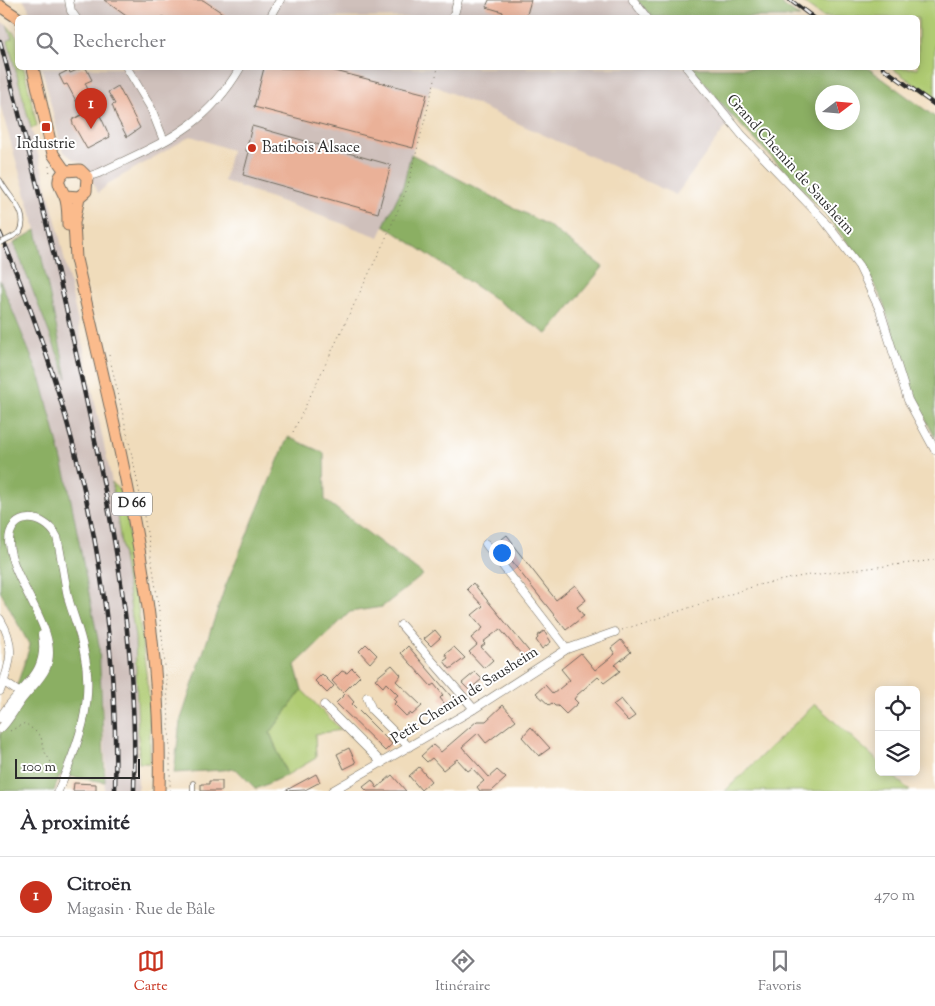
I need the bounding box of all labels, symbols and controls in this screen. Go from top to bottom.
search box [15,15,920,70]
icon: search [33,29,61,57]
text: Rechercher [73,29,166,56]
north arrow [815,85,860,130]
pin: 1 [75,88,107,129]
street label: Grand Chemin de Sausheim [721,90,859,240]
marker: Industrie [40,121,52,133]
place label: Industrie [17,134,75,155]
place label: Batibois Alsace [262,138,360,159]
marker: Batibois Alsace [246,142,258,154]
road number: D 66 [112,492,152,516]
your location [489,540,515,566]
street label: Petit Chemin de Sausheim [387,642,543,750]
map controls [875,686,920,776]
button: locate [875,686,920,731]
button: layers [875,731,920,776]
scale bar [15,756,140,779]
text: 100 m [22,758,56,778]
text: À proximité [20,809,130,839]
text: Citroën [67,872,131,899]
text: 1 [33,885,39,908]
text: 470 m [874,885,915,908]
text: Magasin · Rue de Bâle [67,899,215,922]
tab: Carte [134,947,168,997]
tab: Itinéraire [435,947,491,997]
tab: Favoris [758,947,801,997]

